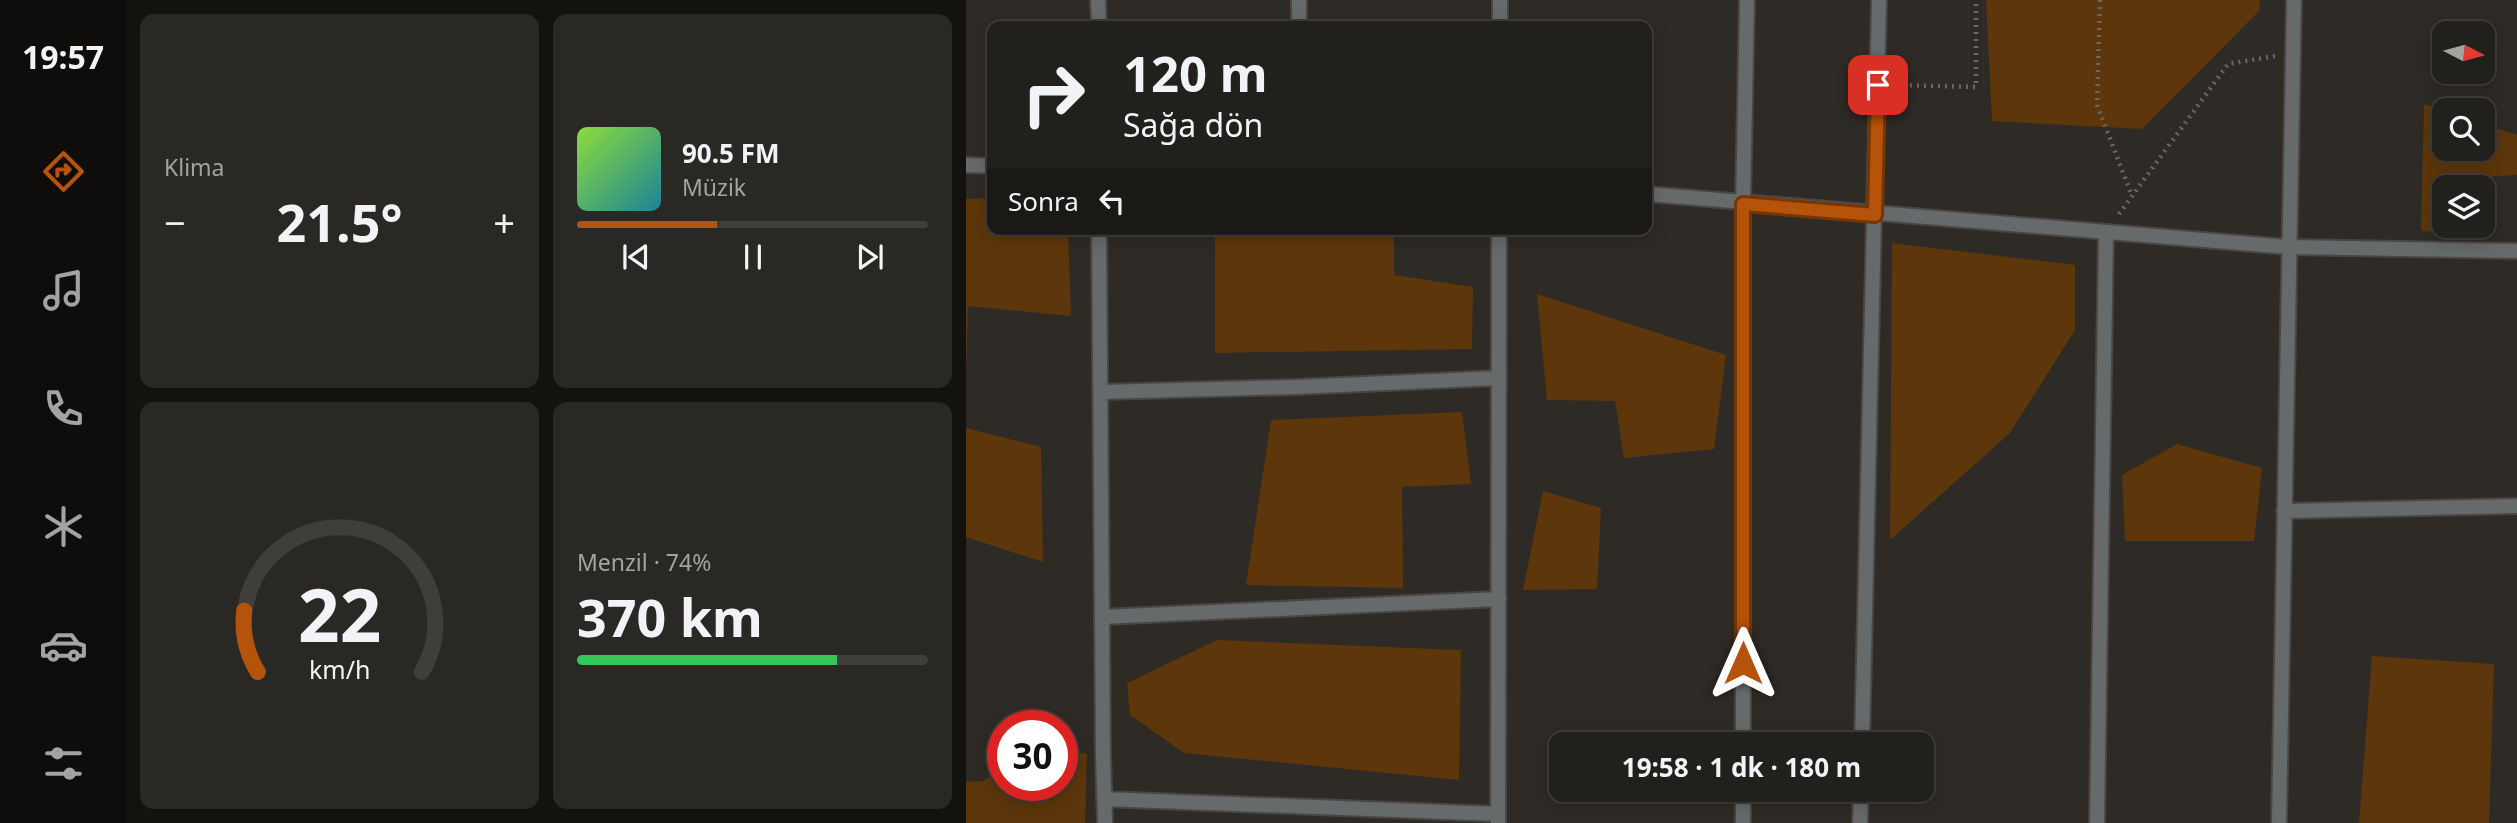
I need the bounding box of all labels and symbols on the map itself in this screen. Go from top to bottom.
north arrow [2432,21,2496,84]
pin [1848,55,1908,115]
position arrow [1706,626,1780,700]
speed limit sign: 30 [987,710,1078,801]

